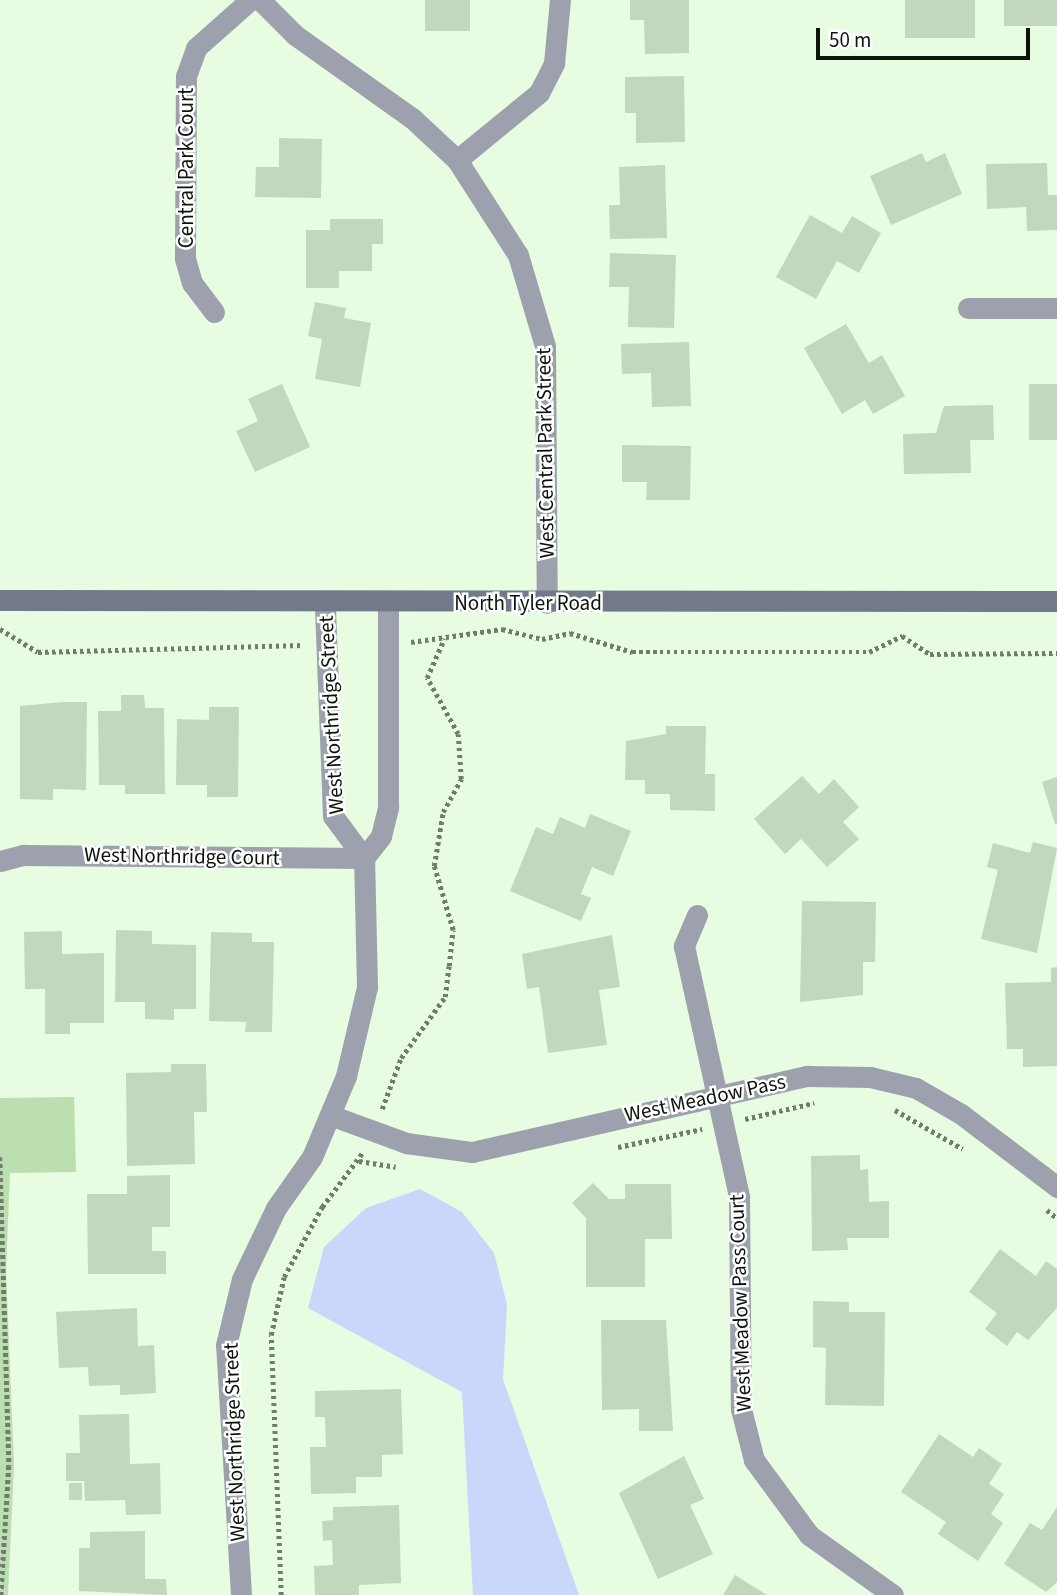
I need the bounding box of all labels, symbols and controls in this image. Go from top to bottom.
scale bar [819,14,1032,58]
text: 50 m [829,25,871,55]
street label: Central Park Court [173,88,199,248]
street label: West Central Park Street [531,348,559,558]
street label: North Tyler Road [454,590,602,616]
street label: West Northridge Street [313,615,349,815]
street label: West Northridge Court [84,842,280,870]
street label: West Meadow Pass [622,1069,788,1127]
street label: West Meadow Pass Court [724,1194,756,1412]
street label: West Northridge Street [218,1342,250,1542]

